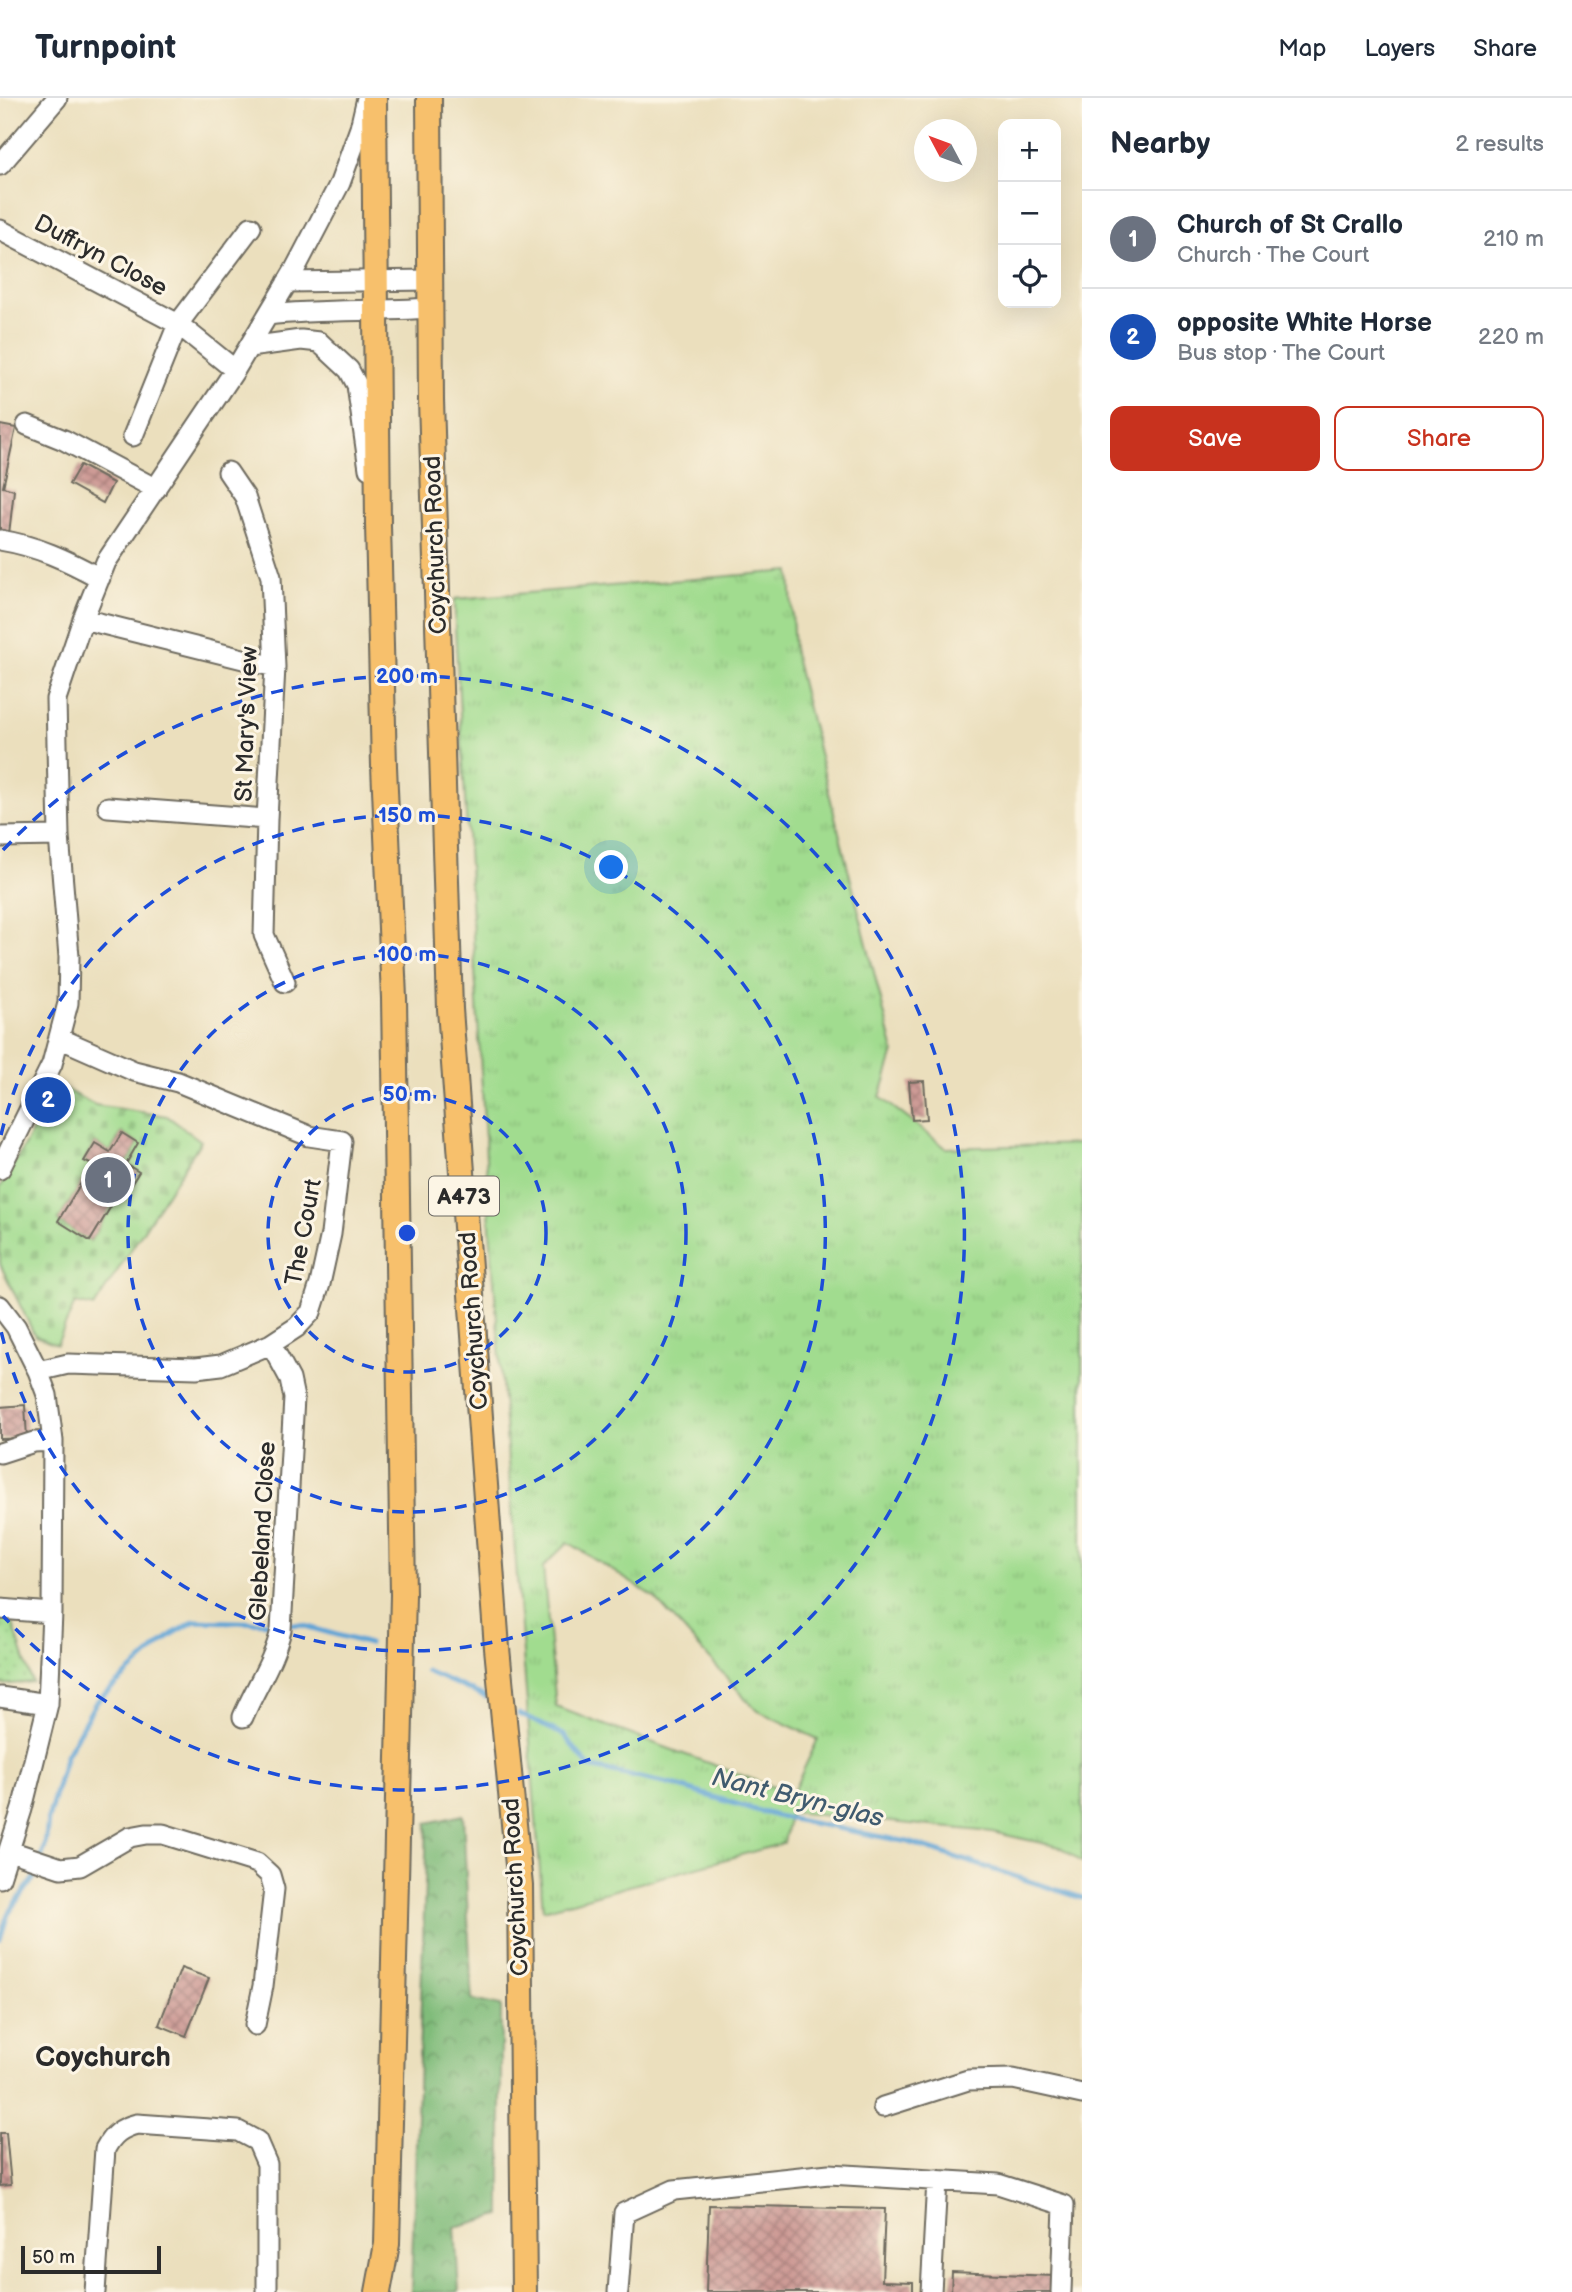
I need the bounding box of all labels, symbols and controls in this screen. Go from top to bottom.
text: Turnpoint [35,28,176,68]
text: Map [1278,34,1326,63]
text: Layers [1364,34,1435,63]
text: Share [1473,34,1537,63]
north arrow [914,119,977,182]
map controls [998,119,1061,308]
button: + [998,119,1061,182]
text: Nearby [1110,126,1210,162]
text: 2 results [1455,130,1544,158]
button: − [998,182,1061,245]
street label: Duffryn Close [29,208,172,303]
text: Church of St Crallo [1177,210,1403,241]
text: 1 [1128,225,1138,253]
text: 210 m [1483,225,1544,253]
text: Church · The Court [1177,241,1369,269]
button: locate [998,245,1061,308]
text: opposite White Horse [1177,308,1432,339]
text: 2 [1126,323,1140,351]
text: 220 m [1478,323,1544,351]
text: Bus stop · The Court [1177,339,1385,367]
button: Save [1110,406,1320,471]
button: Share [1334,406,1544,471]
street label: Coychurch Road [418,455,453,635]
street label: St Mary's View [229,646,264,802]
text: 200 m [376,664,438,689]
text: 150 m [378,803,436,828]
your location [594,850,628,884]
text: 100 m [378,942,436,967]
pin: 2 [25,1074,71,1126]
text: 50 m [383,1082,431,1107]
pin: 1 [85,1154,131,1206]
street label: The Court [279,1176,328,1288]
road number: A473 [429,1176,499,1216]
centre of rings [395,1221,419,1245]
street label: Coychurch Road [453,1231,494,1411]
street label: Glebeland Close [243,1441,282,1622]
water label: Nant Bryn-glas [709,1762,887,1835]
street label: Coychurch Road [496,1797,535,1977]
district label: Coychurch [35,2041,171,2074]
scale bar [21,2243,161,2275]
text: 50 m [32,2246,75,2269]

